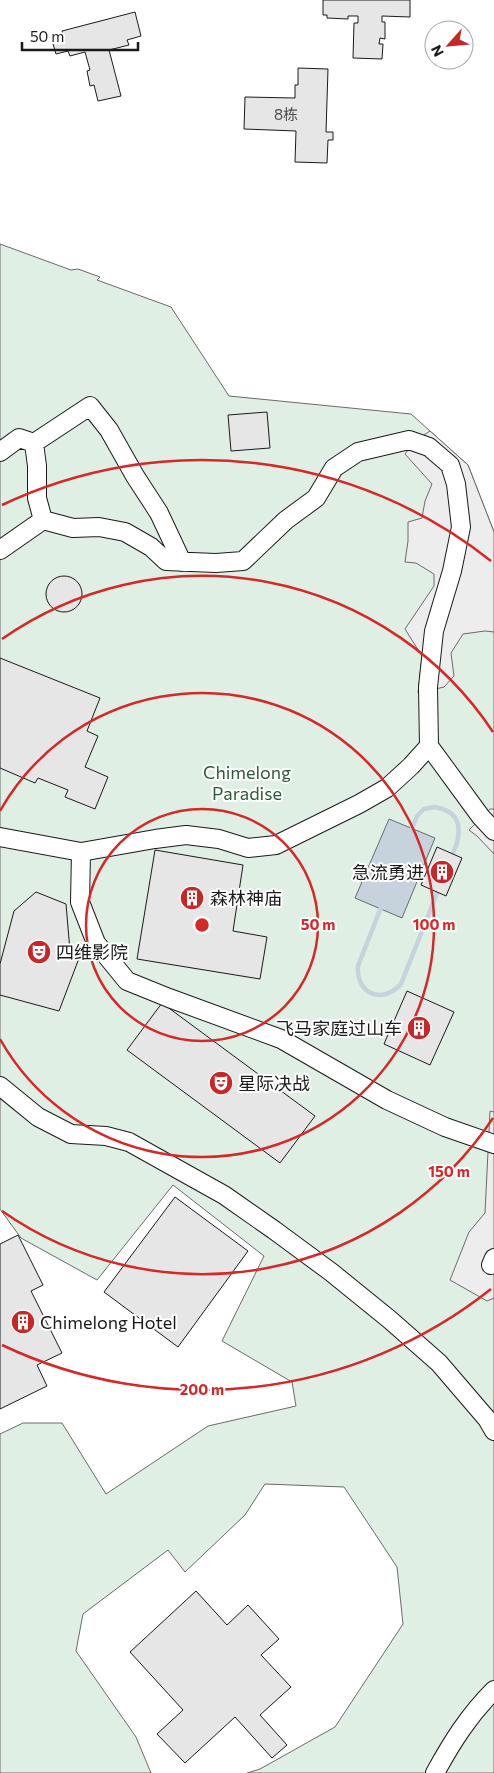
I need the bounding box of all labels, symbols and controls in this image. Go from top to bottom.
scale bar [22,20,139,52]
north arrow [424,20,474,70]
text: 50 m [30,27,64,45]
text: N [427,43,447,60]
house number: 8栋 [274,105,298,123]
park label: Chimelong Paradise [203,761,291,804]
building icon: 急流勇进 [429,859,455,885]
place label: 急流勇进 [352,861,424,883]
building icon: 森林神庙 [179,885,205,911]
place label: 森林神庙 [210,887,282,909]
text: 50 m [301,915,335,933]
text: 100 m [413,915,455,933]
centre of rings [193,916,211,934]
theatre icon: 四维影院 [26,939,52,965]
place label: 四维影院 [56,941,128,963]
building icon: 飞马家庭过山车 [406,1015,432,1041]
place label: 飞马家庭过山车 [276,1017,402,1039]
theatre icon: 星际决战 [208,1070,234,1096]
place label: 星际决战 [238,1072,310,1094]
text: 150 m [428,1162,470,1180]
building icon: Chimelong Hotel [10,1309,36,1335]
place label: Chimelong Hotel [40,1311,177,1333]
text: 200 m [180,1380,224,1398]

